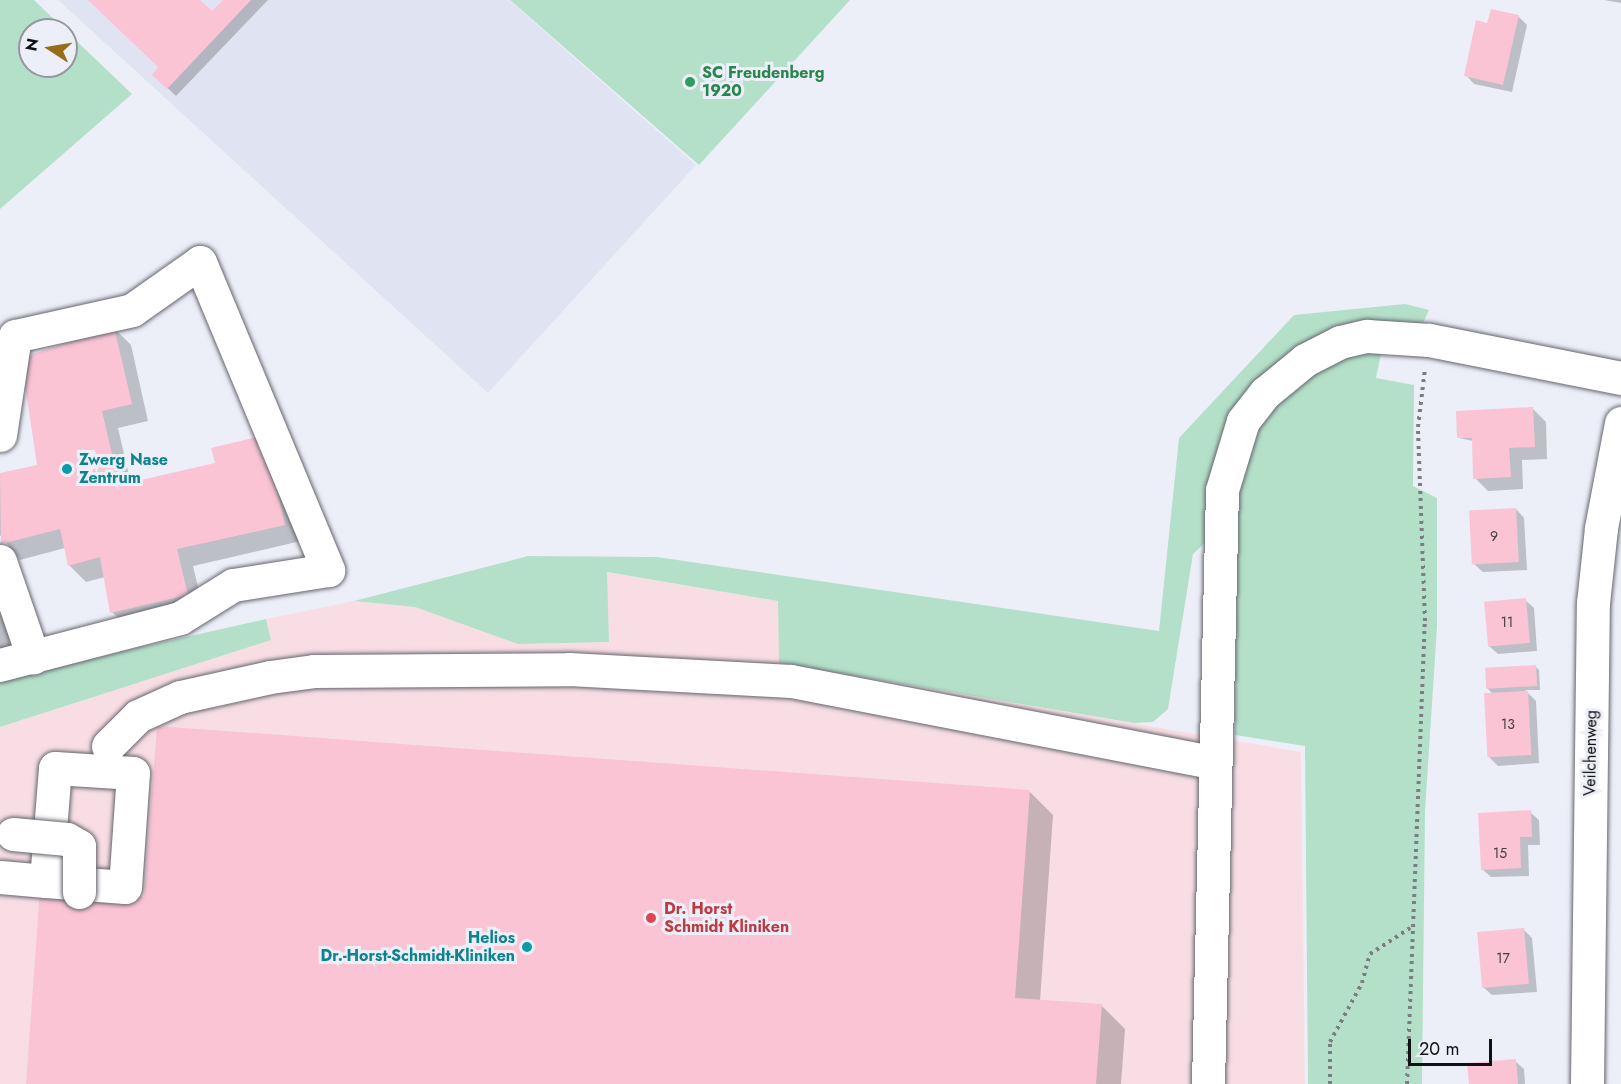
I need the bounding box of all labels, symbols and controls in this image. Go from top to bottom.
north arrow [18,18,78,78]
text: N [19,36,44,53]
place label: SC Freudenberg 1920 [702,63,825,101]
marker: SC Freudenberg 1920 [683,75,697,89]
place label: Zwerg Nase Zentrum [79,450,168,488]
marker: Zwerg Nase Zentrum [60,462,74,476]
house number: 9 [1490,528,1498,544]
house number: 11 [1501,614,1513,630]
street label: Veilchenweg [1581,710,1601,796]
house number: 13 [1501,716,1515,732]
house number: 15 [1493,845,1507,861]
place label: Dr. Horst Schmidt Kliniken [664,899,789,937]
marker: Dr. Horst Schmidt Kliniken [642,909,660,927]
place label: Helios Dr.-Horst-Schmidt-Kliniken [320,928,515,966]
marker: Helios Dr.-Horst-Schmidt-Kliniken [520,940,534,954]
house number: 17 [1496,950,1510,966]
scale bar [1411,1027,1495,1065]
text: 20 m [1419,1036,1459,1062]

